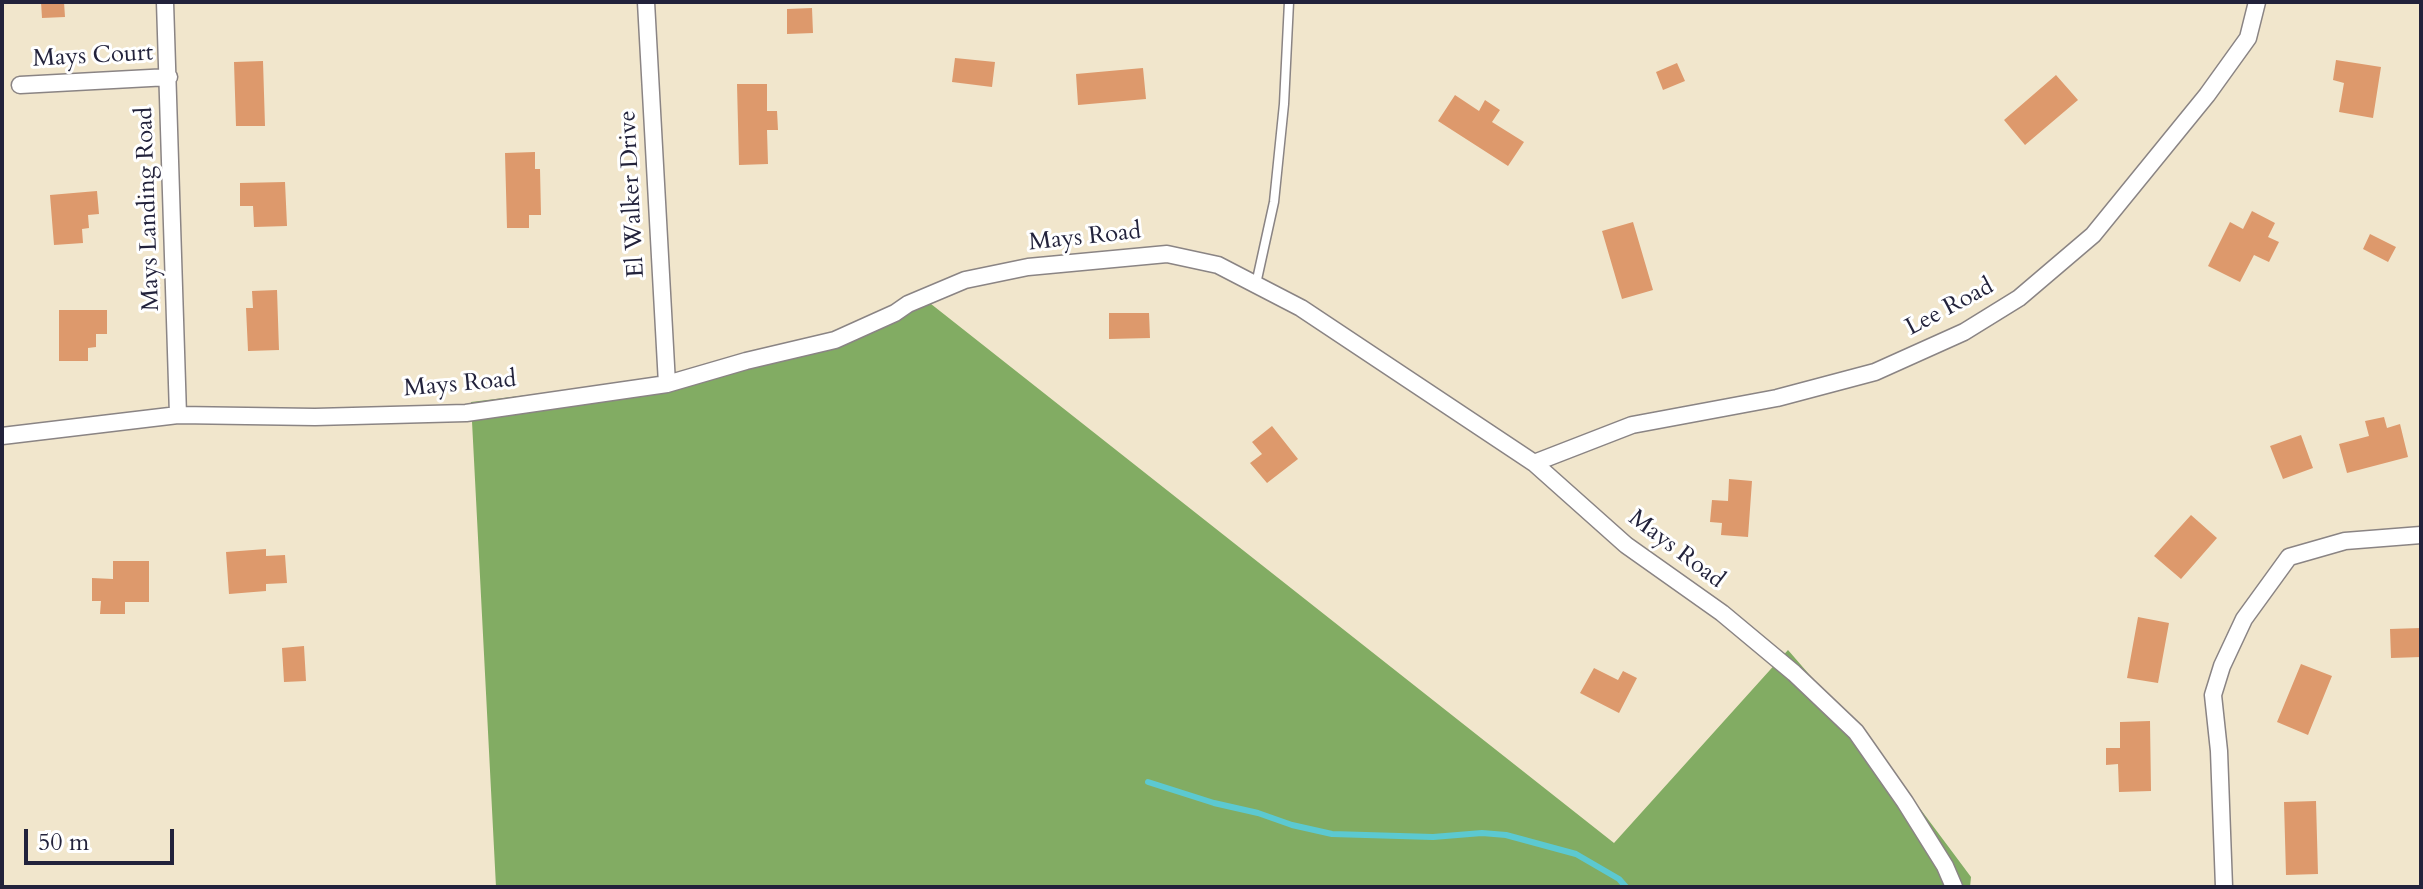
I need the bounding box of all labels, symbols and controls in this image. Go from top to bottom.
street label: Mays Court [32,39,154,75]
street label: Mays Landing Road [131,106,167,312]
street label: El Walker Drive [614,110,652,278]
street label: Mays Road [1027,218,1143,258]
street label: Lee Road [1901,273,1999,343]
street label: Mays Road [403,366,517,404]
street label: Mays Road [1622,505,1730,595]
scale bar [28,813,178,863]
text: 50 m [38,826,89,859]

